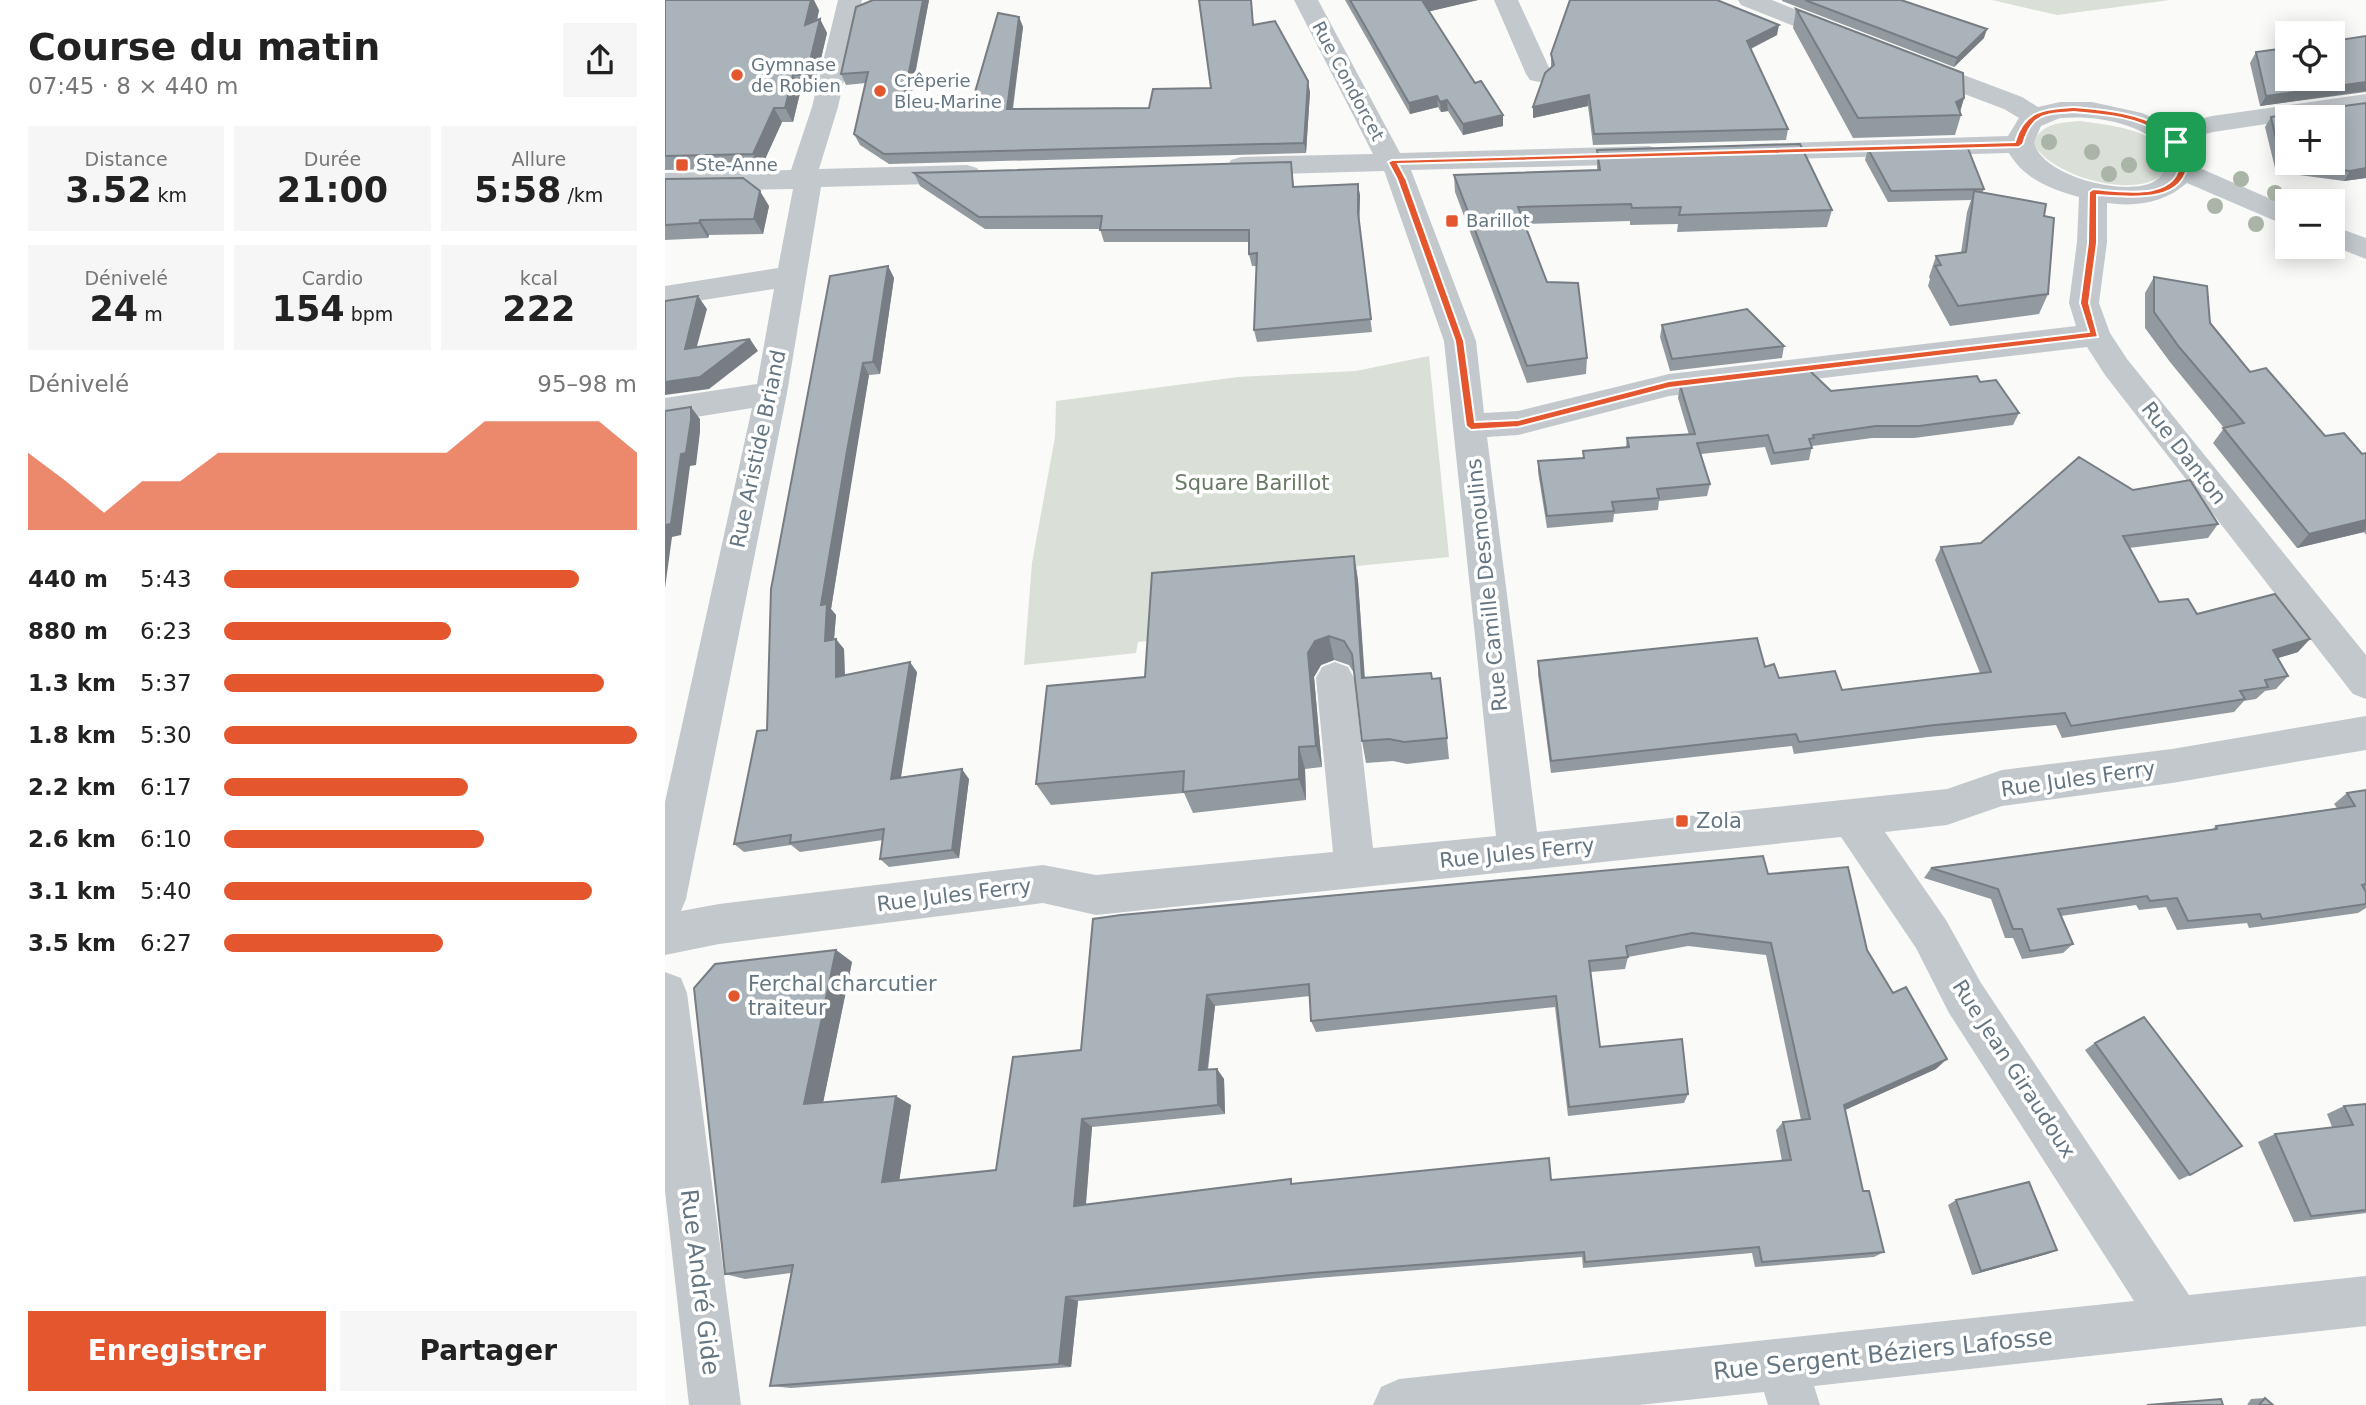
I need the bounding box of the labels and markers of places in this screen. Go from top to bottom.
place label: Gymnase de Robien [751,54,841,96]
marker: Gymnase de Robien [729,67,745,83]
place label: Crêperie Bleu-Marine [894,70,1002,112]
marker: Crêperie Bleu-Marine [872,83,888,99]
pin [2146,112,2206,172]
place label: Ste-Anne [696,154,778,175]
marker: Ste-Anne [674,157,690,173]
place label: Barillot [1466,210,1530,231]
marker: Barillot [1444,213,1460,229]
place label: Zola [1696,809,1742,833]
marker: Zola [1674,813,1690,829]
place label: Ferchal charcutier traiteur [748,972,937,1020]
marker: Ferchal charcutier traiteur [726,988,742,1004]

